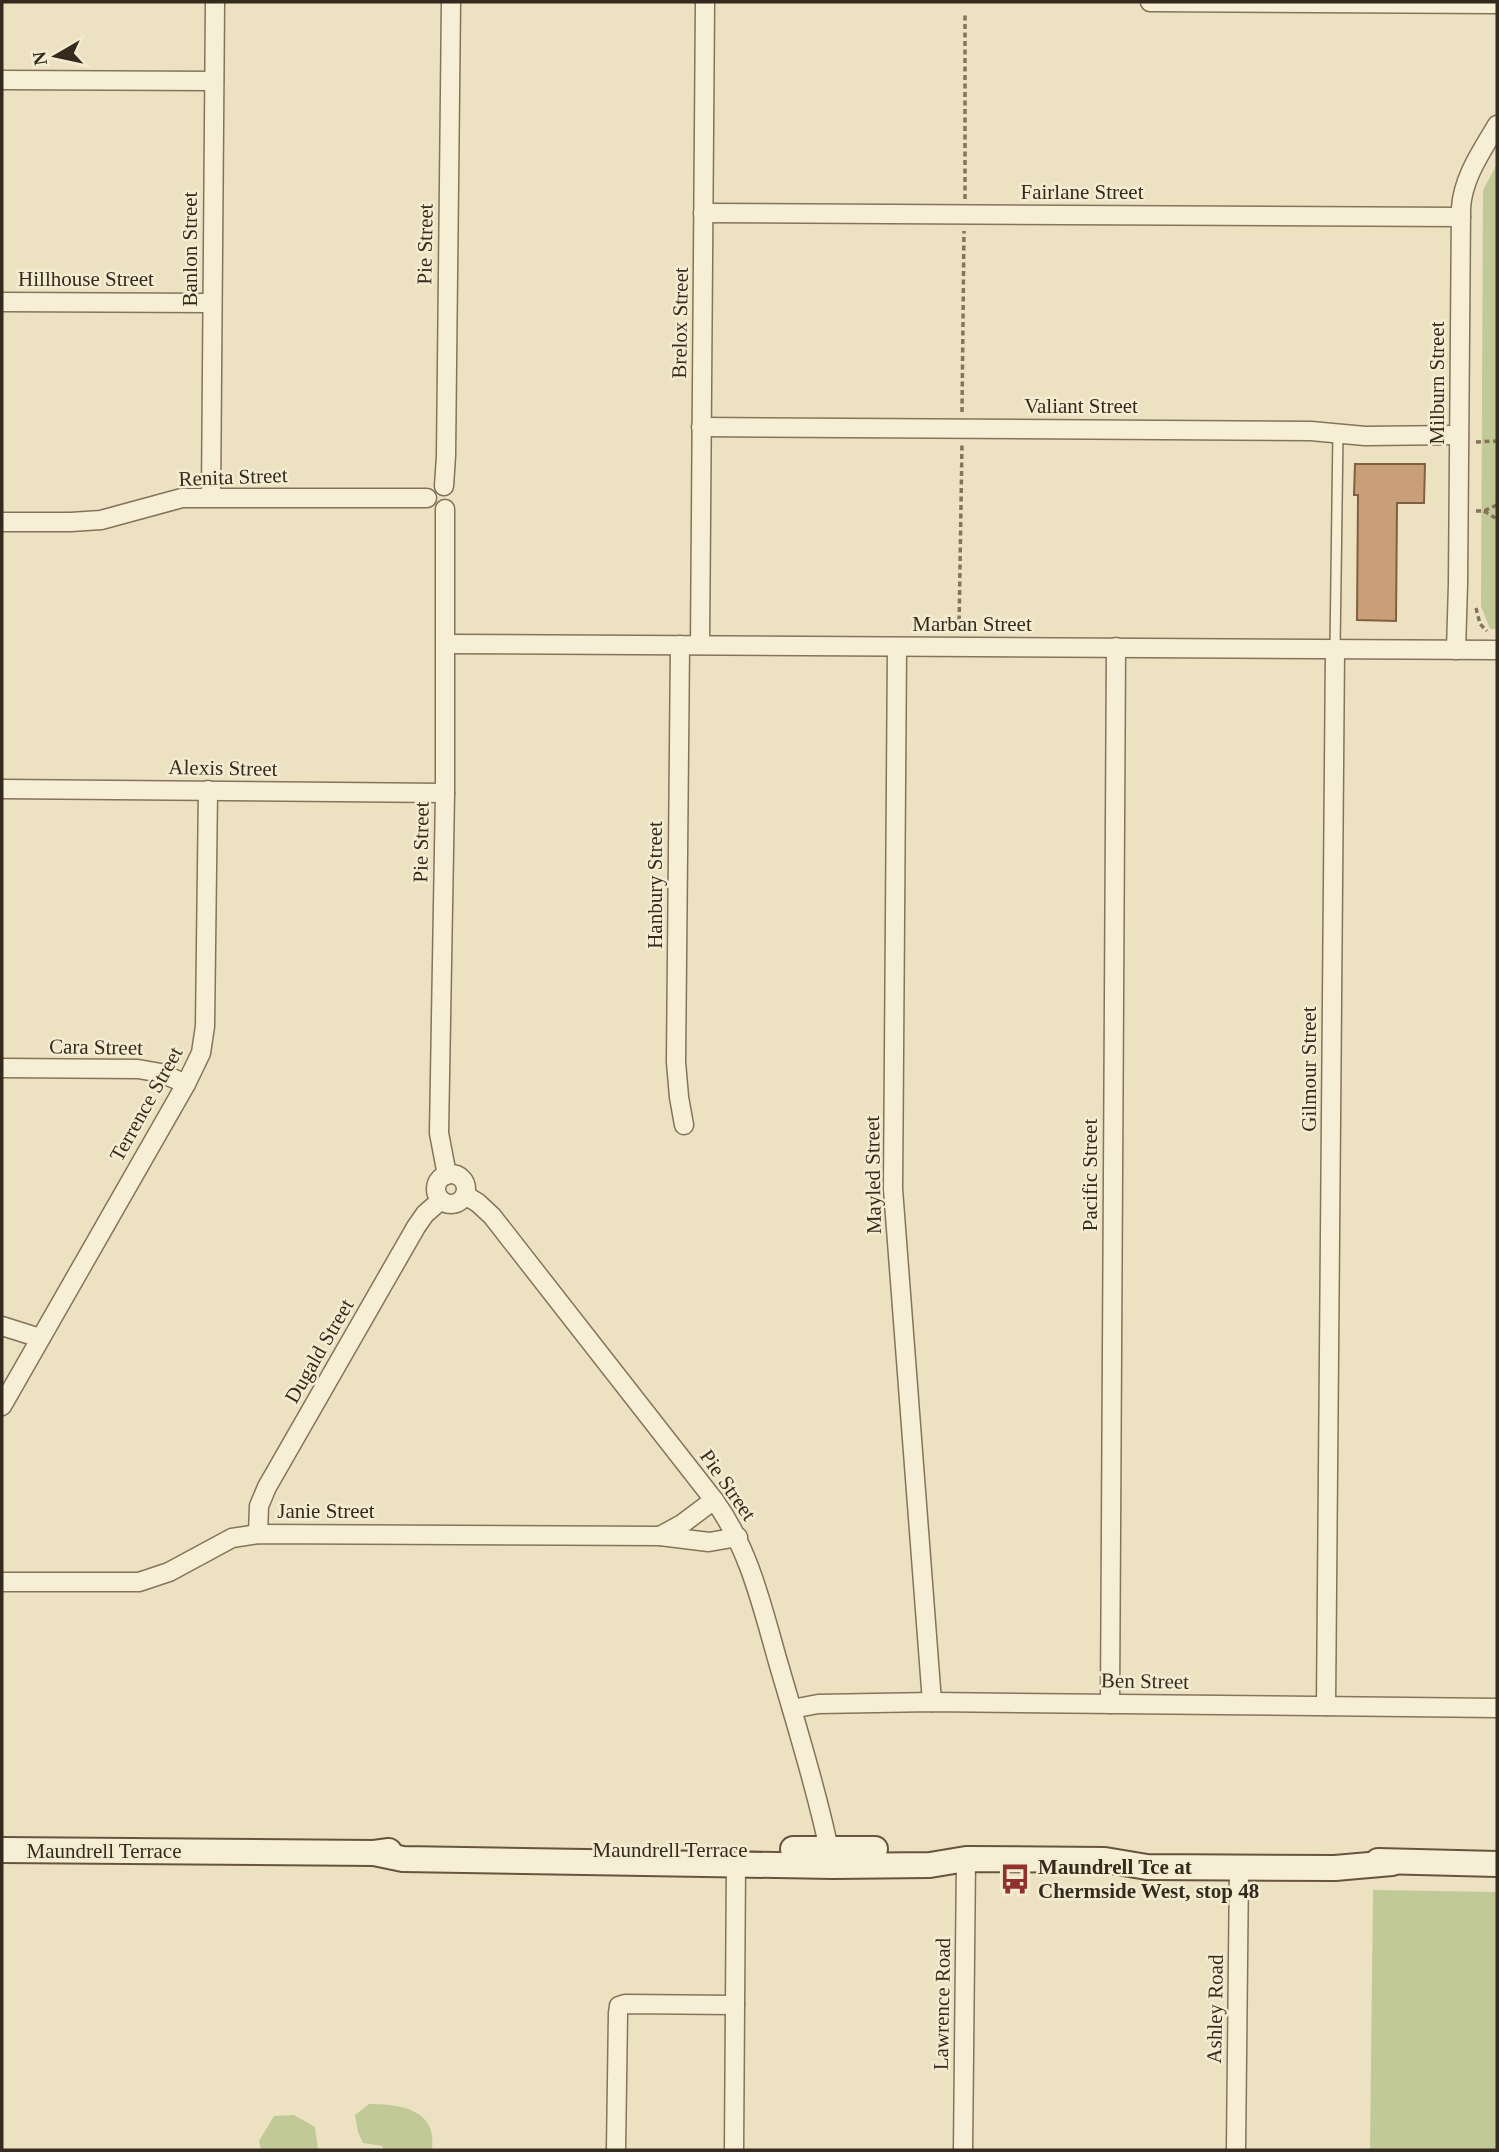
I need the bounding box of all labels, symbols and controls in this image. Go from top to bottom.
north arrow [21,21,91,91]
text: N [28,50,51,67]
street label: Fairlane Street [1020,180,1144,204]
street label: Banlon Street [178,191,202,306]
street label: Pie Street [412,203,438,285]
street label: Hillhouse Street [18,267,154,291]
street label: Brelox Street [667,267,693,379]
street label: Milburn Street [1425,321,1449,445]
street label: Valiant Street [1024,394,1138,418]
street label: Renita Street [178,463,288,491]
street label: Marban Street [912,612,1032,636]
street label: Alexis Street [168,755,278,781]
street label: Pie Street [408,801,434,883]
street label: Hanbury Street [643,821,667,949]
street label: Gilmour Street [1297,1006,1321,1132]
street label: Cara Street [49,1034,143,1060]
street label: Terrence Street [105,1042,187,1166]
street label: Mayled Street [860,1115,886,1234]
street label: Pacific Street [1078,1119,1102,1231]
street label: Dugald Street [280,1295,358,1407]
street label: Pie Street [695,1445,761,1525]
street label: Janie Street [277,1499,375,1523]
street label: Ben Street [1101,1668,1189,1694]
street label: Maundrell Terrace [593,1838,747,1862]
street label: Maundrell Terrace [27,1839,181,1863]
place label: Maundrell Tce at Chermside West, stop 48 [1038,1855,1259,1903]
bus stop icon: Maundrell Tce at Chermside West, stop 48 [998,1862,1032,1896]
street label: Lawrence Road [929,1937,955,2070]
street label: Ashley Road [1202,1954,1228,2064]

